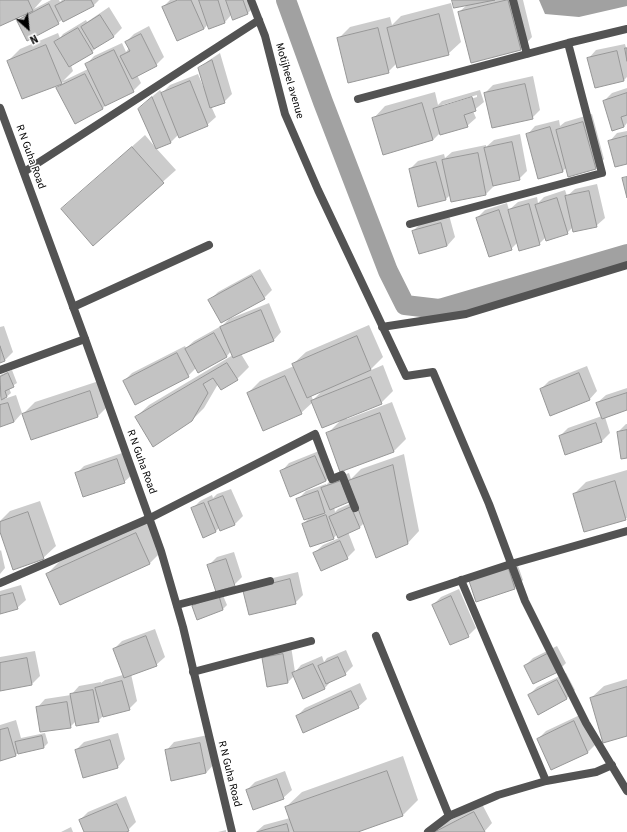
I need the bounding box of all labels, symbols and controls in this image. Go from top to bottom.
north arrow [8,8,48,48]
text: N [27,31,40,47]
street label: Motijheel avenue [272,42,306,120]
street label: R N Guha Road [12,123,48,191]
street label: R N Guha Road [123,428,159,496]
street label: R N Guha Road [214,739,244,809]

